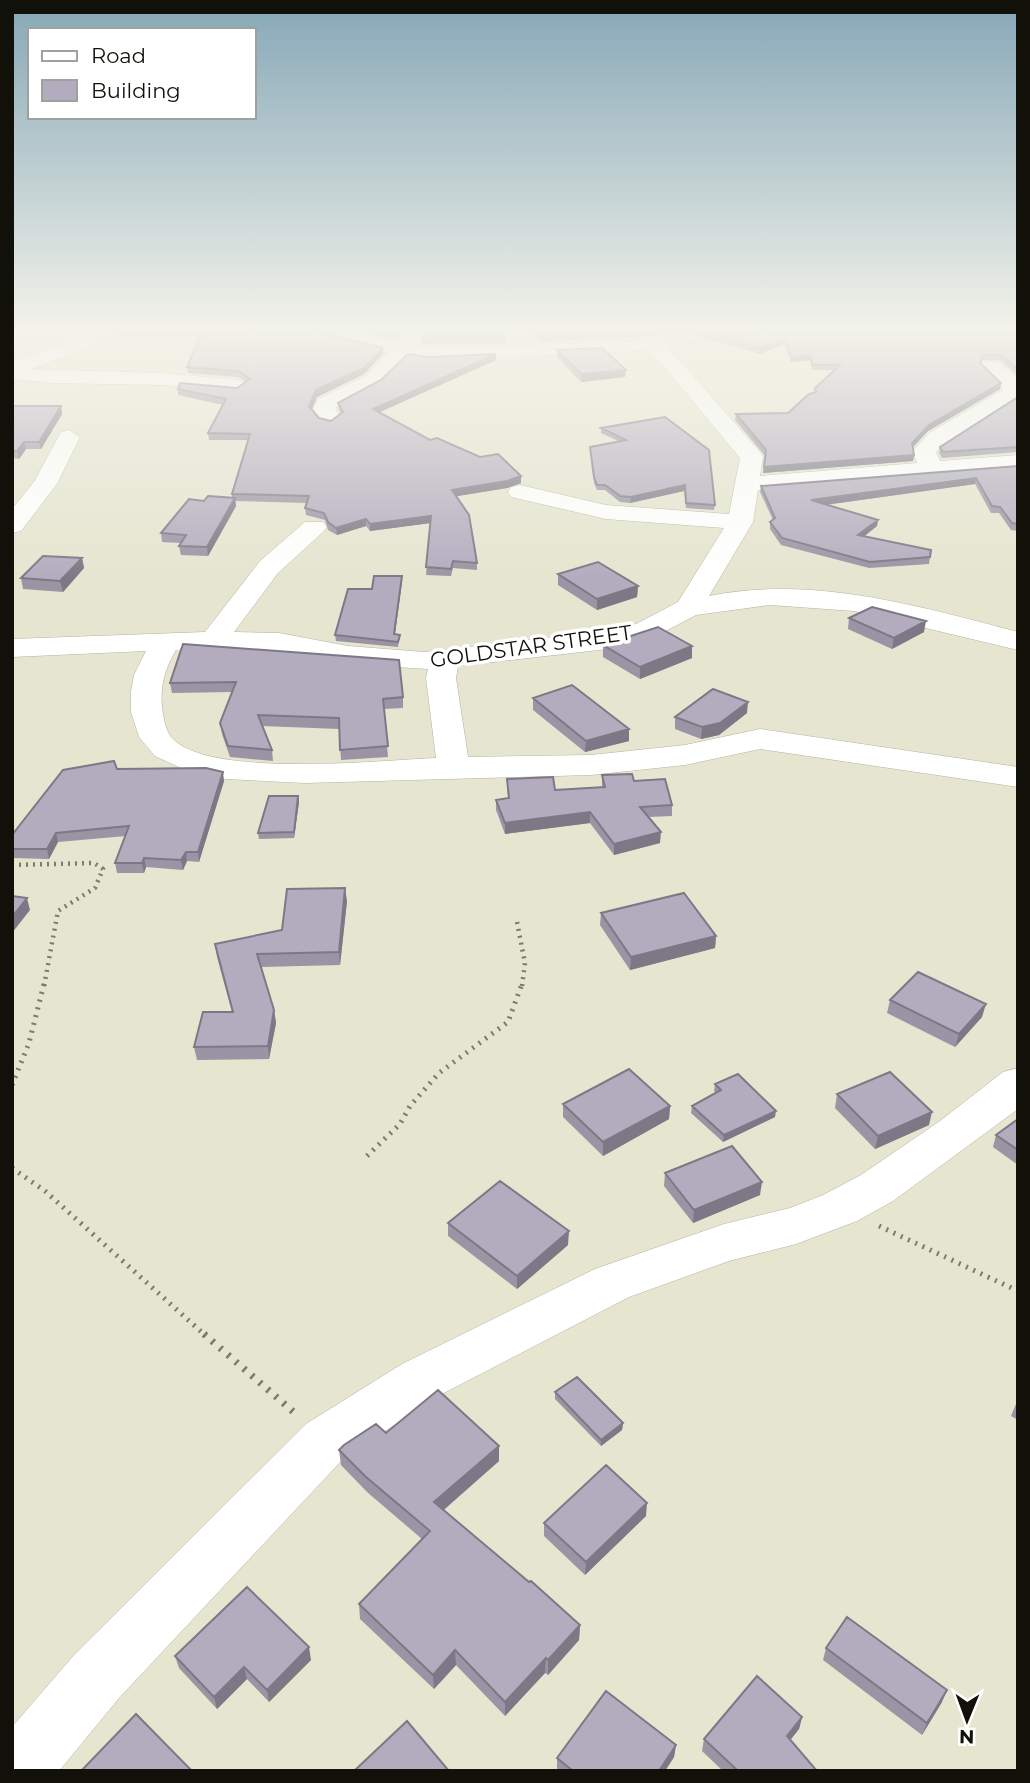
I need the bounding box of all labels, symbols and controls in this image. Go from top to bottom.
legend [28,28,256,119]
text: Road [91,43,146,68]
text: Building [91,78,181,103]
street label: GOLDSTAR STREET [429,619,633,673]
north arrow [932,1685,1002,1755]
text: N [959,1725,975,1748]

